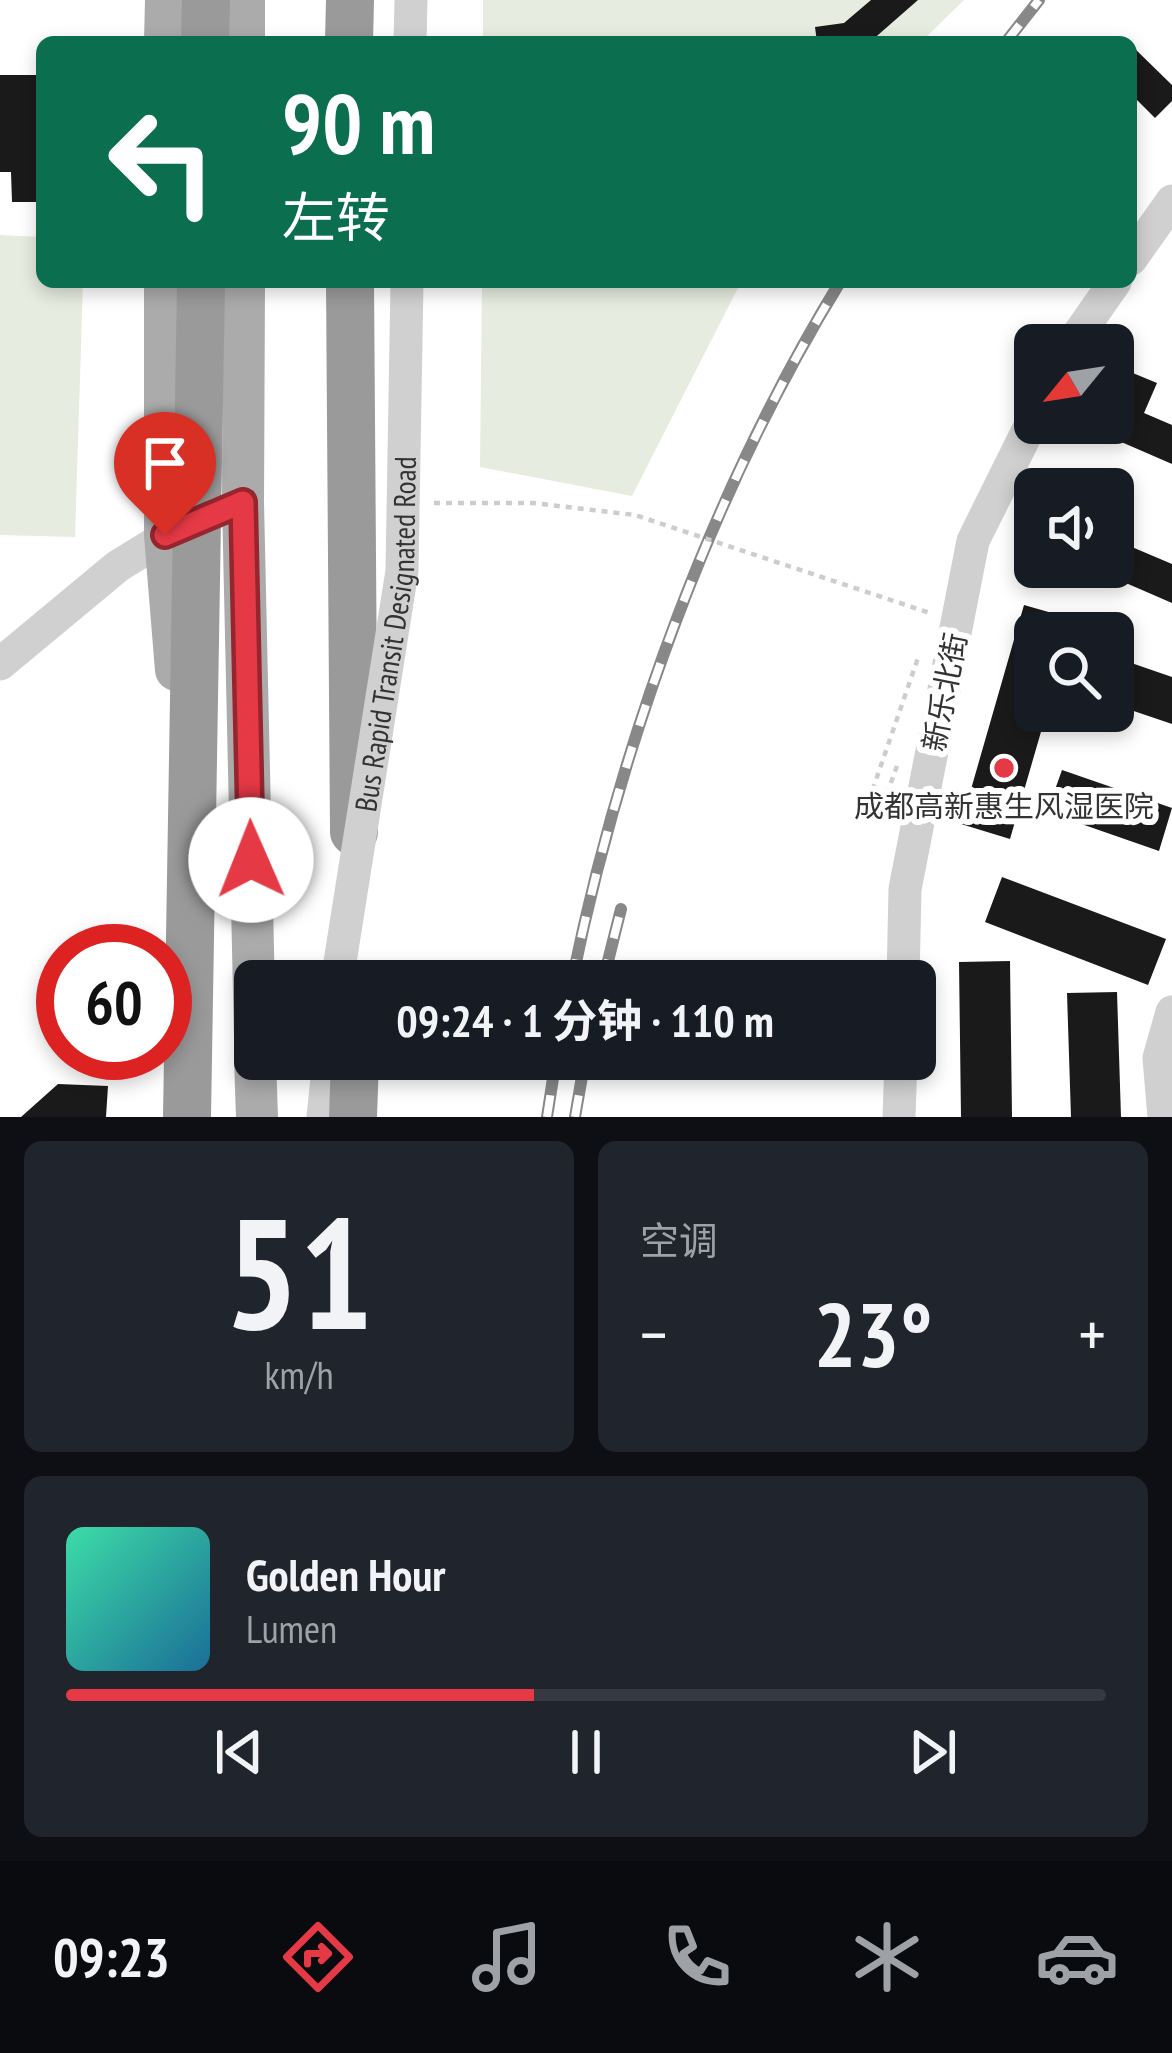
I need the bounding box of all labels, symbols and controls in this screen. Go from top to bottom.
text: 90 m [282,68,435,177]
icon: left [84,84,240,240]
text: 左转 [282,182,390,252]
north arrow [1014,324,1134,444]
map controls [1014,324,1134,732]
pin [114,412,216,535]
icon: arrive [132,430,198,496]
street label: Bus Rapid Transit Designated Road [345,456,423,814]
button: sound [1014,468,1134,588]
button: search [1014,612,1134,732]
street label: 新乐北街 [913,629,975,755]
marker: 成都高新惠生风湿医院 [991,755,1017,781]
place label: 成都高新惠生风湿医院 [854,786,1154,825]
position arrow [188,797,314,923]
speed limit sign: 60 [36,924,192,1080]
text: 09:24 · 1 分钟 · 110 m [396,991,774,1049]
text: 51 [224,1170,374,1372]
text: 空调 [640,1215,718,1266]
text: 23° [814,1275,932,1392]
text: − [640,1291,667,1376]
text: + [1079,1291,1106,1376]
text: km/h [264,1349,334,1400]
text: Golden Hour [246,1545,446,1603]
text: Lumen [246,1603,337,1654]
icon: previous [206,1719,272,1785]
icon: pause [553,1719,619,1785]
icon: next [900,1719,966,1785]
icon: directions [276,1915,360,1999]
icon: music [465,1915,549,1999]
icon: phone [655,1915,739,1999]
icon: climate [845,1915,929,1999]
icon: car [1035,1915,1119,1999]
text: 09:23 [53,1922,170,1992]

